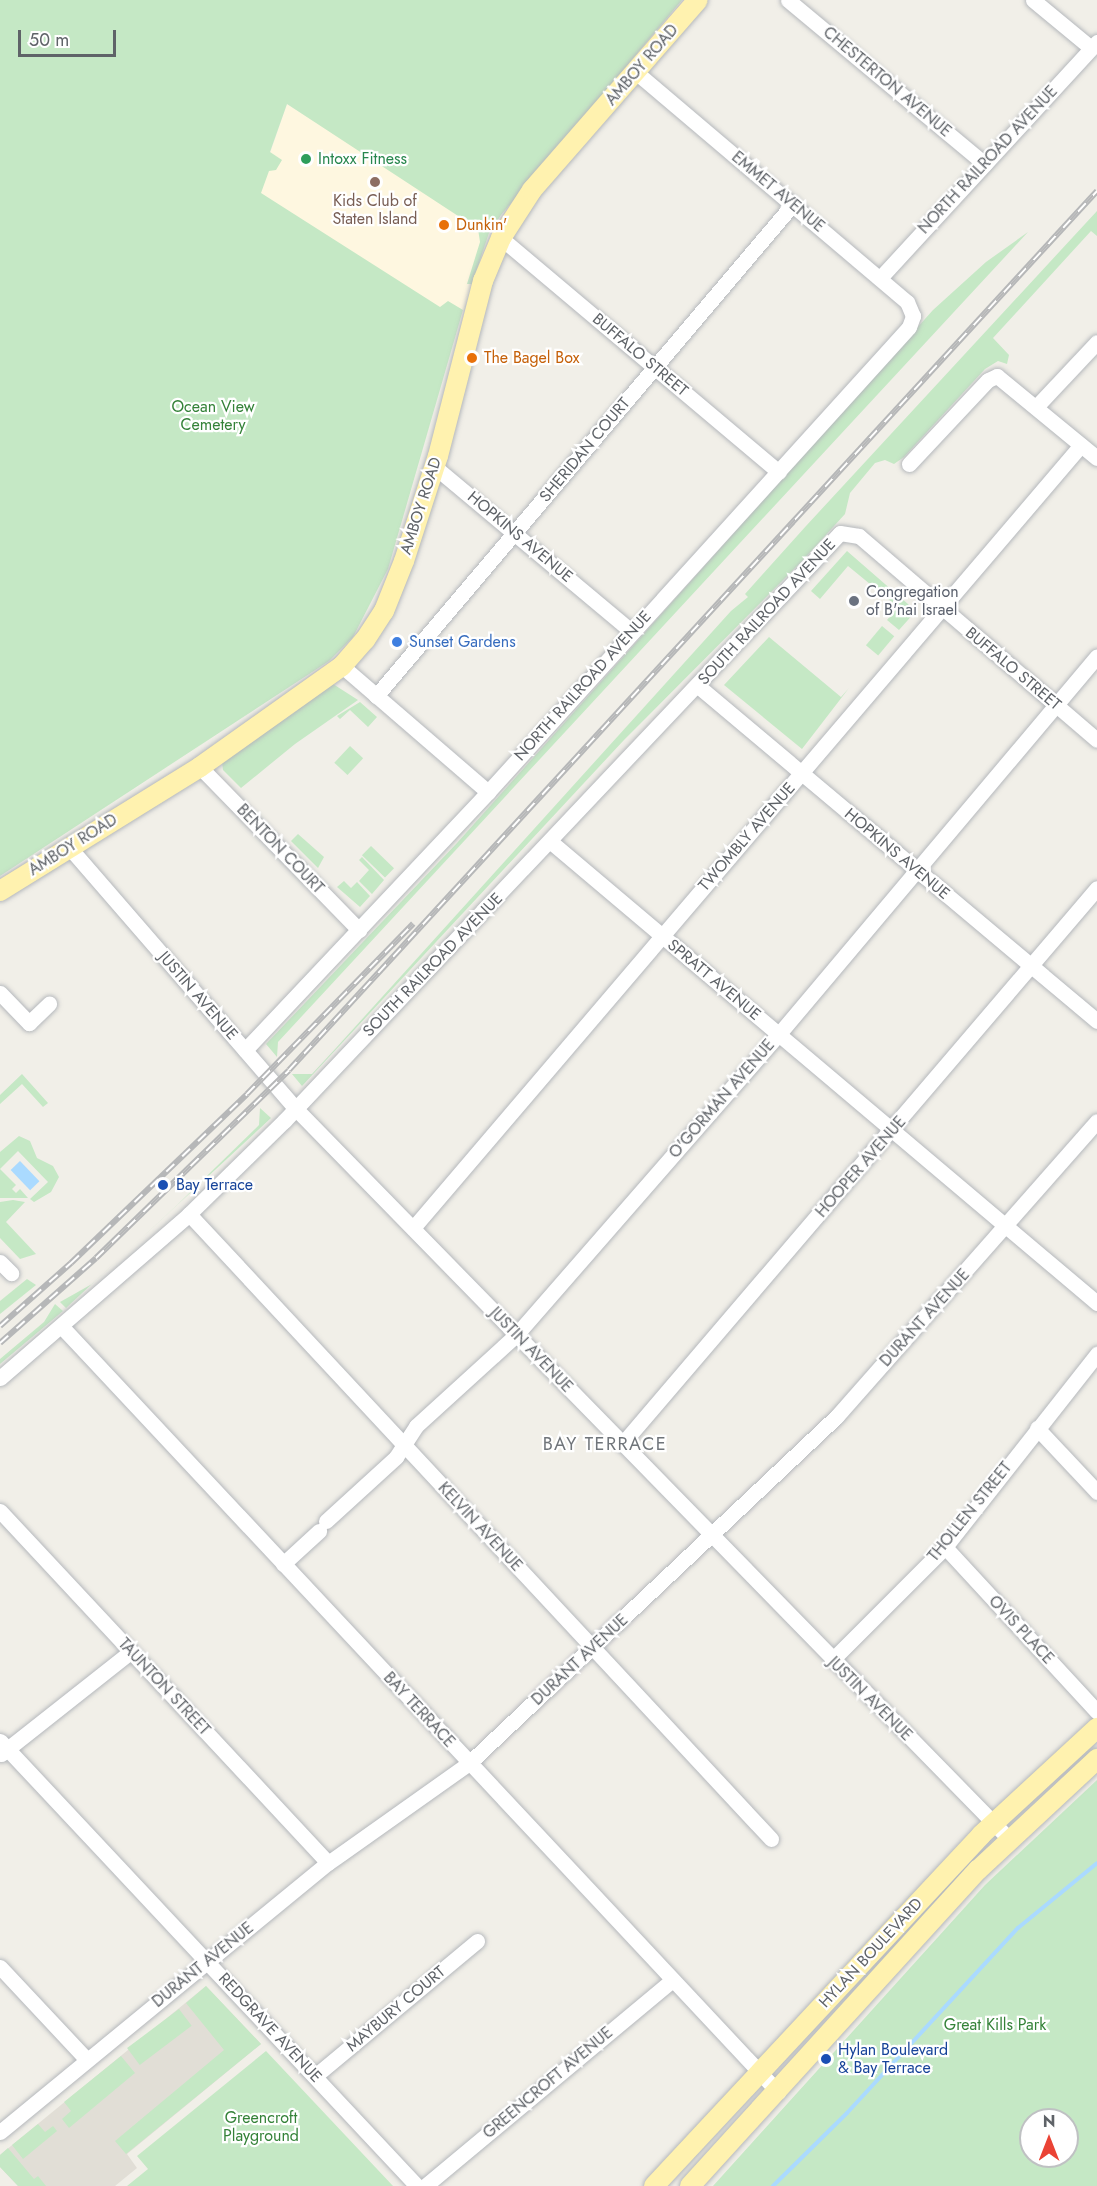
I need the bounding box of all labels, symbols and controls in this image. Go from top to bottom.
scale bar [21,18,118,56]
street label: AMBOY ROAD [602,21,682,109]
street label: CHESTERTON AVENUE [819,23,955,141]
text: 50 m [29,27,69,53]
street label: NORTH RAILROAD AVENUE [914,82,1062,238]
street label: EMMET AVENUE [728,148,828,236]
place label: Intoxx Fitness [318,149,407,169]
marker: Intoxx Fitness [299,152,313,166]
marker: Kids Club of Staten Island [368,175,382,189]
place label: Kids Club of Staten Island [333,191,417,229]
place label: Dunkin' [456,215,507,235]
marker: Dunkin' [437,218,451,232]
street label: BUFFALO STREET [588,309,692,401]
place label: The Bagel Box [484,348,579,368]
marker: The Bagel Box [465,351,479,365]
street label: SHERIDAN COURT [536,394,634,506]
park label: Ocean View Cemetery [171,397,255,435]
street label: AMBOY ROAD [396,455,446,557]
street label: HOPKINS AVENUE [464,487,576,587]
street label: SOUTH RAILROAD AVENUE [694,535,840,689]
place label: Congregation of B'nai Israel [866,582,959,620]
marker: Congregation of B'nai Israel [847,594,861,608]
street label: NORTH RAILROAD AVENUE [511,607,655,765]
street label: BUFFALO STREET [961,623,1065,715]
place label: Sunset Gardens [409,632,516,652]
marker: Sunset Gardens [390,635,404,649]
street label: TWOMBLY AVENUE [695,779,799,895]
street label: BENTON COURT [233,800,327,898]
street label: HOPKINS AVENUE [841,804,953,904]
street label: AMBOY ROAD [25,810,121,880]
street label: SOUTH RAILROAD AVENUE [359,889,507,1041]
street label: SPRATT AVENUE [664,935,764,1025]
street label: JUSTIN AVENUE [154,948,242,1044]
street label: O'GORMAN AVENUE [665,1036,779,1162]
street label: HOOPER AVENUE [812,1113,910,1221]
place label: Bay Terrace [176,1175,253,1195]
marker: Bay Terrace [154,1176,172,1194]
street label: DURANT AVENUE [876,1265,974,1371]
street label: JUSTIN AVENUE [486,1304,576,1396]
district label: BAY TERRACE [543,1433,667,1455]
street label: THOLLEN STREET [924,1459,1016,1565]
street label: KELVIN AVENUE [434,1479,526,1575]
street label: OVIS PLACE [984,1592,1058,1668]
street label: DURANT AVENUE [528,1610,632,1710]
street label: TAUNTON STREET [114,1635,214,1739]
street label: JUSTIN AVENUE [824,1653,916,1745]
street label: BAY TERRACE [379,1668,459,1752]
street label: HYLAN BOULEVARD [815,1894,927,2012]
street label: DURANT AVENUE [149,1918,257,2012]
street label: MAYBURY COURT [343,1962,449,2056]
street label: REDGRAVE AVENUE [214,1969,326,2087]
park label: Great Kills Park [944,2015,1046,2035]
street label: GREENCROFT AVENUE [479,2023,617,2143]
place label: Hylan Boulevard & Bay Terrace [838,2040,948,2078]
marker: Hylan Boulevard & Bay Terrace [819,2052,833,2066]
park label: Greencroft Playground [223,2108,299,2146]
north arrow [1019,2108,1079,2168]
text: N [1043,2110,1055,2133]

